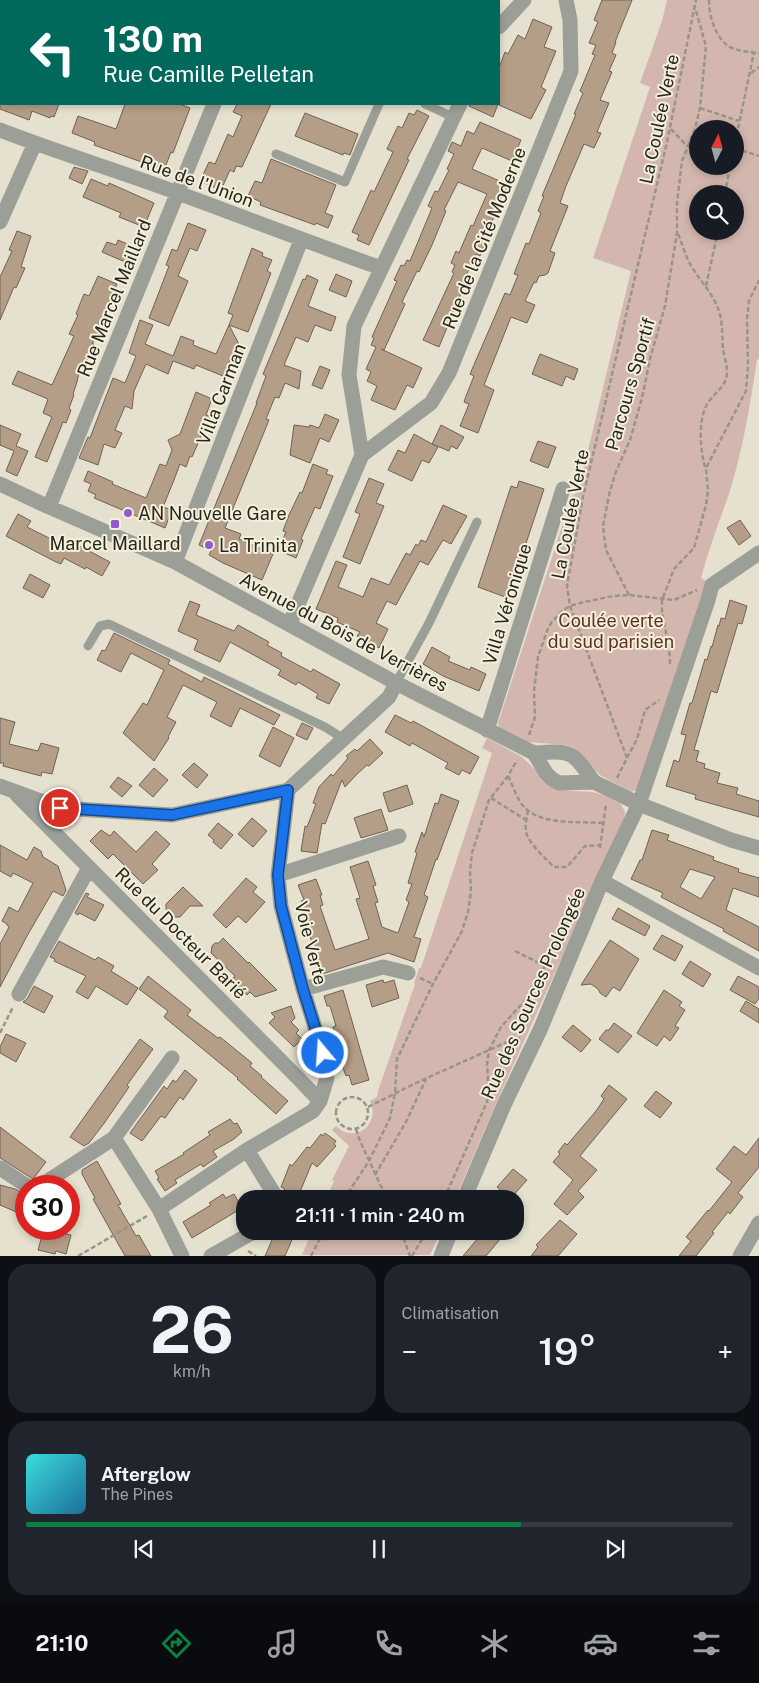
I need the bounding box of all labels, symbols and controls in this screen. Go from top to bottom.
text: 130 m [103,19,203,60]
icon: left [20,20,85,85]
street label: La Coulée Verte [635,52,683,186]
text: Rue Camille Pelletan [103,61,314,87]
north arrow [689,120,744,175]
map controls [689,120,744,240]
street label: Rue de la Cité Moderne [438,144,530,332]
street label: Rue de l'Union [137,151,257,211]
button: search [689,185,744,240]
street label: Rue Marcel Maillard [73,216,155,380]
street label: Parcours Sportif [601,315,659,453]
street label: Villa Carman [192,340,250,448]
street label: La Coulée Verte [547,447,593,581]
place label: AN Nouvelle Gare [138,503,287,524]
marker: AN Nouvelle Gare [122,507,134,519]
marker: Marcel Maillard [109,518,121,530]
place label: Marcel Maillard [49,533,181,554]
place label: La Trinita [219,535,297,556]
marker: La Trinita [203,539,215,551]
street label: Villa Véronique [479,541,535,667]
street label: Avenue du Bois de Verrières [236,568,452,696]
park label: Coulée verte du sud parisien [548,610,674,652]
pin [39,787,81,829]
icon: arrive [46,794,74,822]
street label: Rue du Docteur Barié [111,863,251,1003]
street label: Rue des Sources Prolongée [477,884,589,1102]
street label: Voie Verte [291,899,331,987]
position arrow [296,1026,348,1078]
speed limit sign: 30 [15,1175,80,1240]
text: 21:11 · 1 min · 240 m [295,1204,465,1226]
text: 26 [150,1291,234,1368]
text: Climatisation [402,1304,499,1323]
text: 19° [538,1329,596,1374]
text: − [402,1335,417,1368]
text: + [717,1335,733,1368]
text: km/h [173,1362,211,1381]
text: Afterglow [101,1463,191,1485]
text: The Pines [101,1485,173,1504]
icon: previous [130,1535,158,1563]
icon: pause [365,1535,393,1563]
icon: next [601,1535,629,1563]
icon: directions [159,1626,194,1661]
icon: music [265,1626,300,1661]
icon: phone [371,1626,406,1661]
icon: climate [477,1626,512,1661]
icon: car [583,1626,618,1661]
icon: filters [689,1626,724,1661]
text: 21:10 [35,1630,88,1656]

